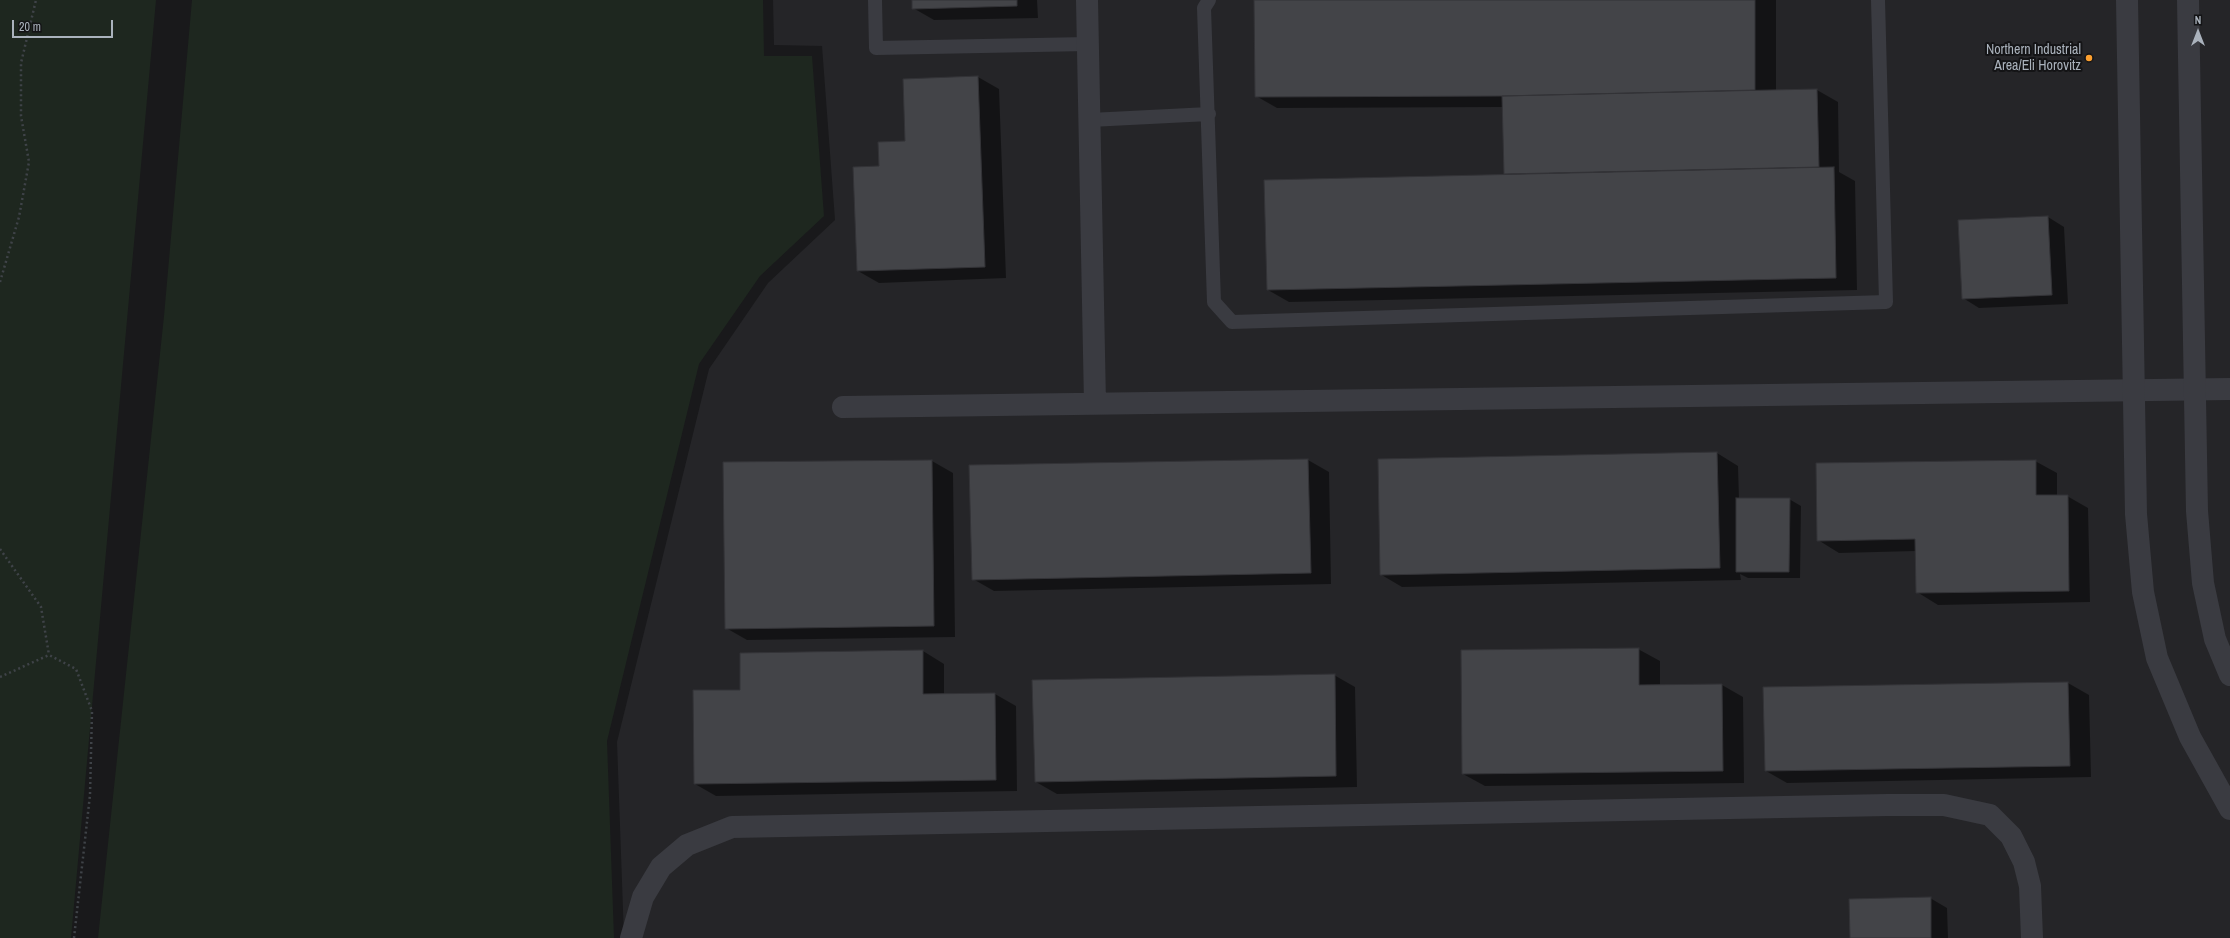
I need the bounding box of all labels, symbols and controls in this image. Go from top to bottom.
scale bar [14,12,115,38]
north arrow [2178,12,2218,52]
text: N [2195,13,2201,27]
text: 20 m [19,19,41,35]
place label: Northern Industrial Area/Eli Horovitz [1986,42,2081,74]
marker: Northern Industrial Area/Eli Horovitz [2084,53,2094,63]

